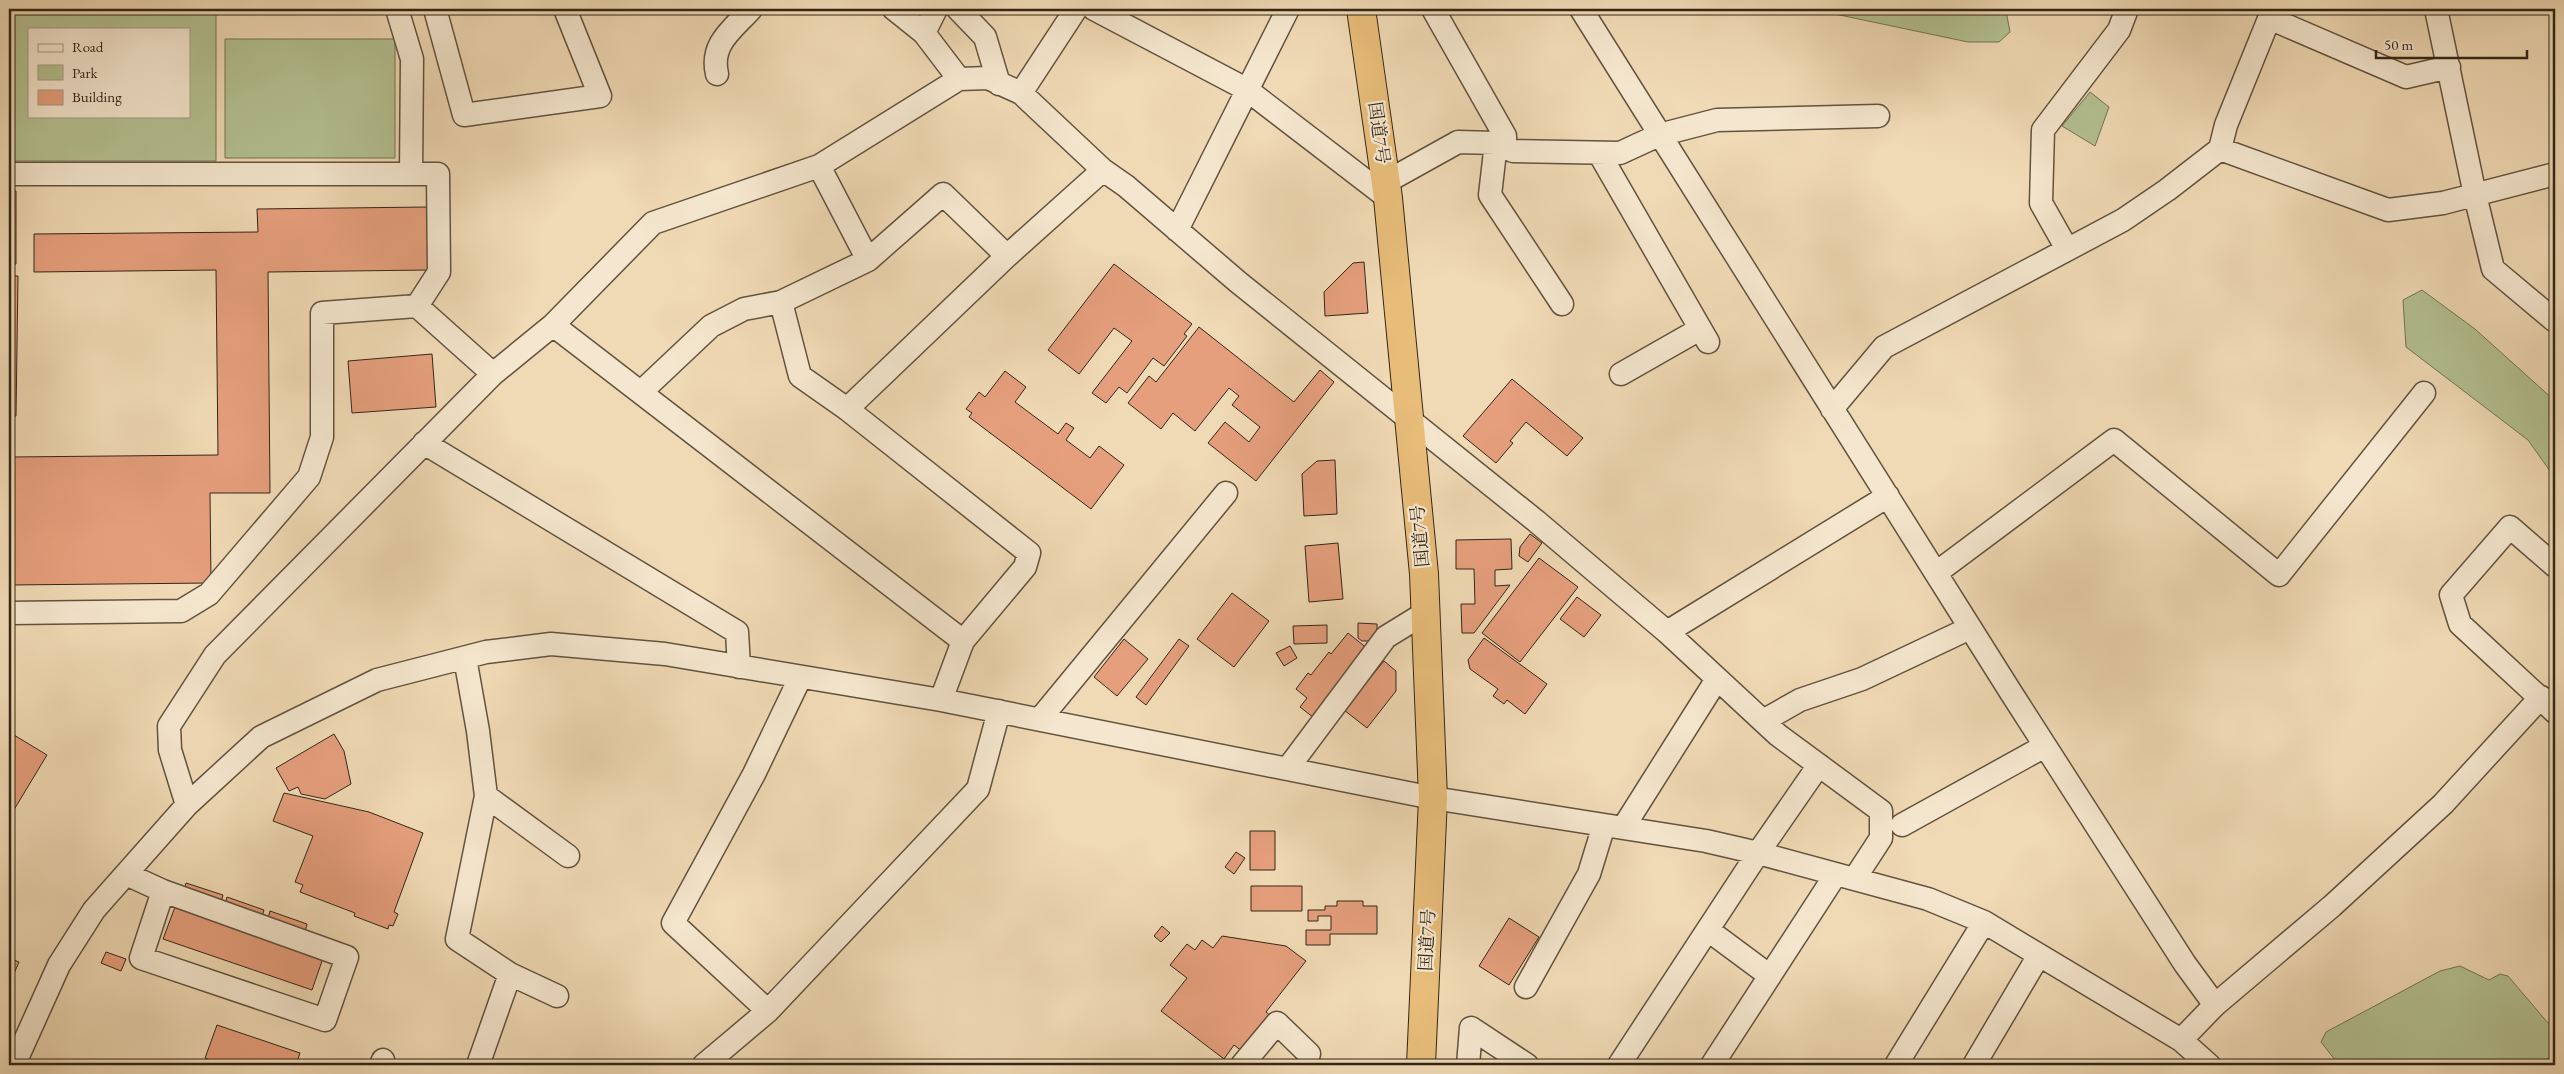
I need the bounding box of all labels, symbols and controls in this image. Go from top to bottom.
legend [28,28,190,118]
scale bar [2376,28,2528,60]
text: 50 m [2384,35,2413,54]
text: Road [72,37,104,56]
text: Park [72,63,99,82]
text: Building [72,87,122,106]
street label: 国道7号 [1364,100,1395,166]
street label: 国道7号 [1405,504,1434,568]
street label: 国道7号 [1413,908,1440,972]

